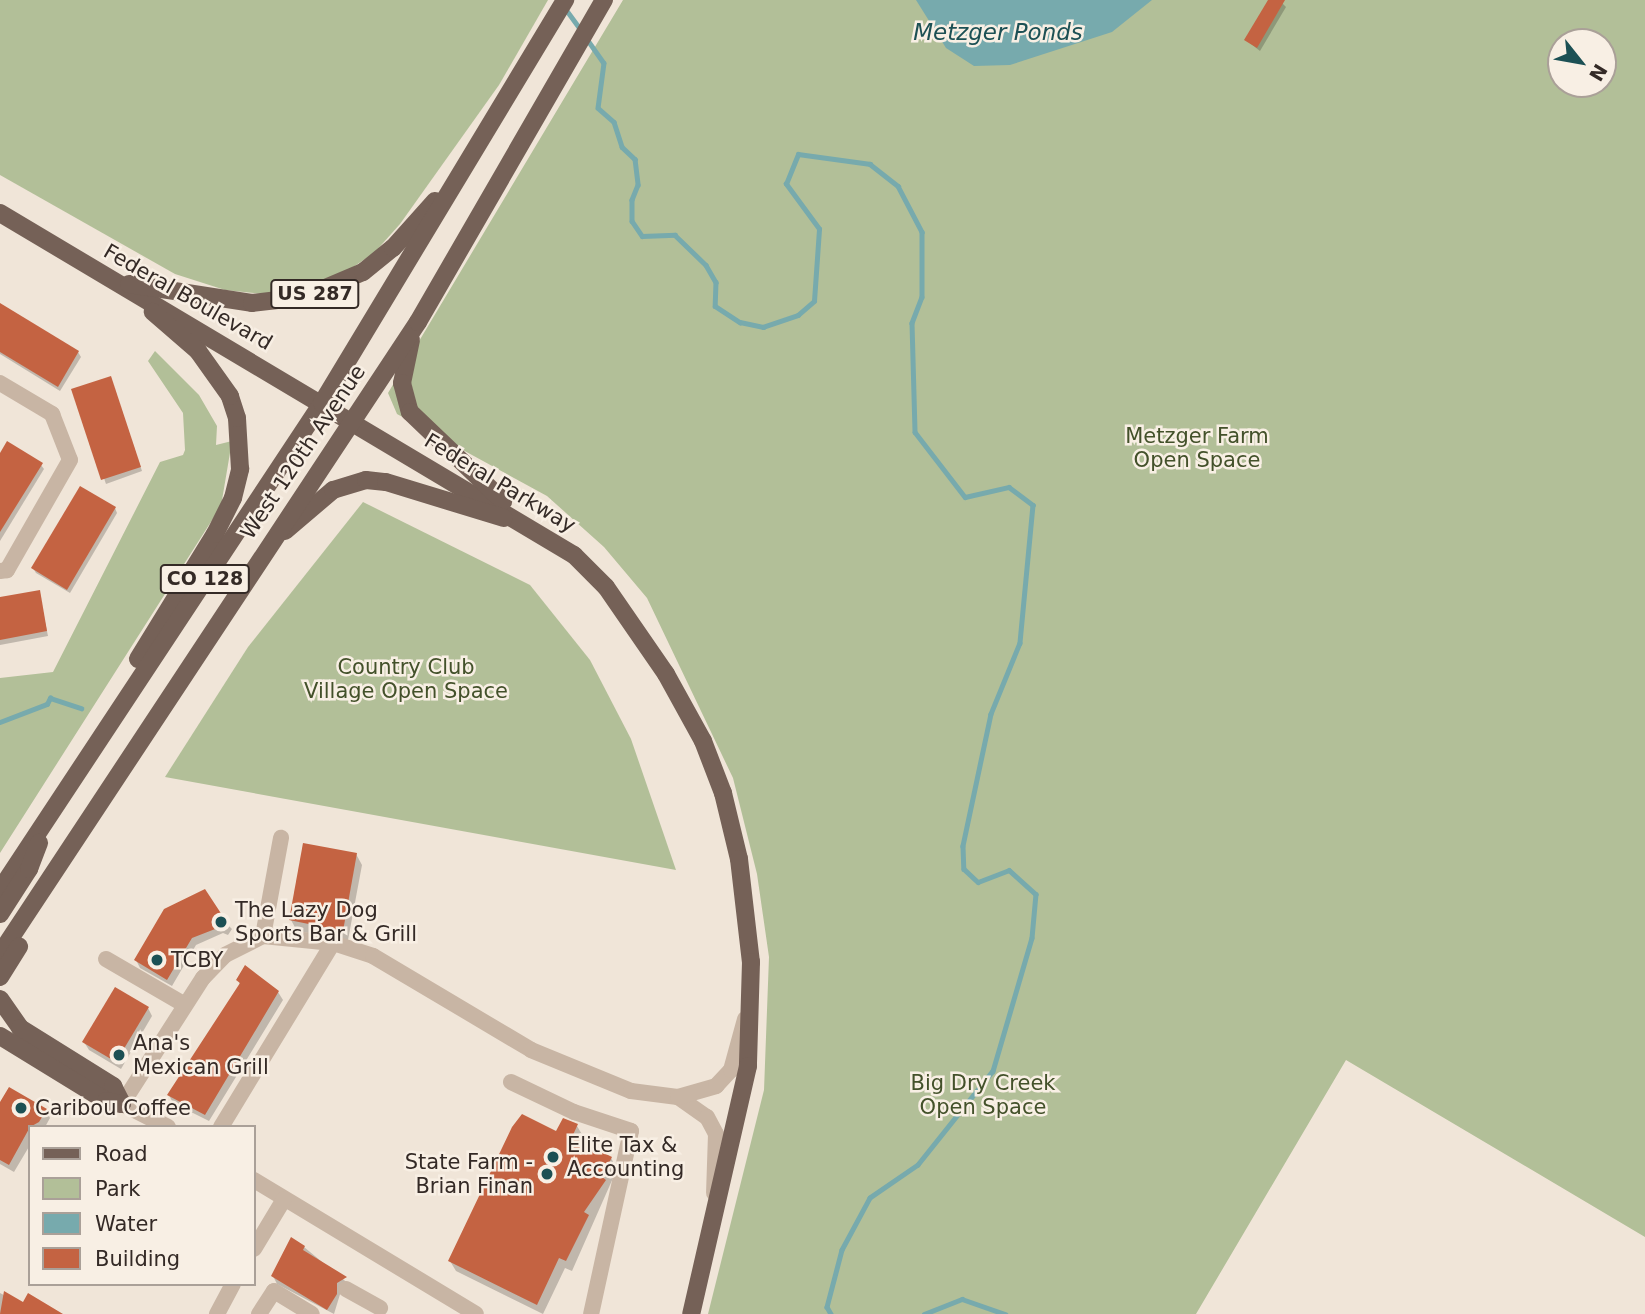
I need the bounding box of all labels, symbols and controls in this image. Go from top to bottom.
water label: Metzger Ponds [913,18,1083,46]
north arrow [1547,28,1617,98]
text: N [1585,60,1612,85]
street label: Federal Boulevard [99,239,277,355]
road number: US 287 [270,278,360,310]
street label: West 120th Avenue [235,360,371,544]
park label: Metzger Farm Open Space [1125,423,1269,473]
street label: Federal Parkway [420,428,580,538]
road number: CO 128 [160,564,250,594]
park label: Country Club Village Open Space [304,654,508,704]
place label: The Lazy Dog Sports Bar & Grill [235,897,417,947]
marker: The Lazy Dog Sports Bar & Grill [213,914,229,930]
place label: TCBY [171,947,223,973]
marker: TCBY [149,952,165,968]
place label: Ana's Mexican Grill [133,1030,269,1080]
marker: Ana's Mexican Grill [111,1047,127,1063]
park label: Big Dry Creek Open Space [911,1070,1055,1120]
place label: Caribou Coffee [35,1095,191,1121]
marker: Caribou Coffee [13,1100,29,1116]
legend [28,1125,256,1286]
place label: Elite Tax & Accounting [567,1132,684,1182]
text: Road [95,1142,148,1166]
place label: State Farm - Brian Finan [405,1149,533,1199]
marker: Elite Tax & Accounting [545,1149,561,1165]
marker: State Farm - Brian Finan [539,1166,555,1182]
text: Park [95,1177,140,1201]
text: Water [95,1212,157,1236]
text: Building [95,1247,180,1271]

